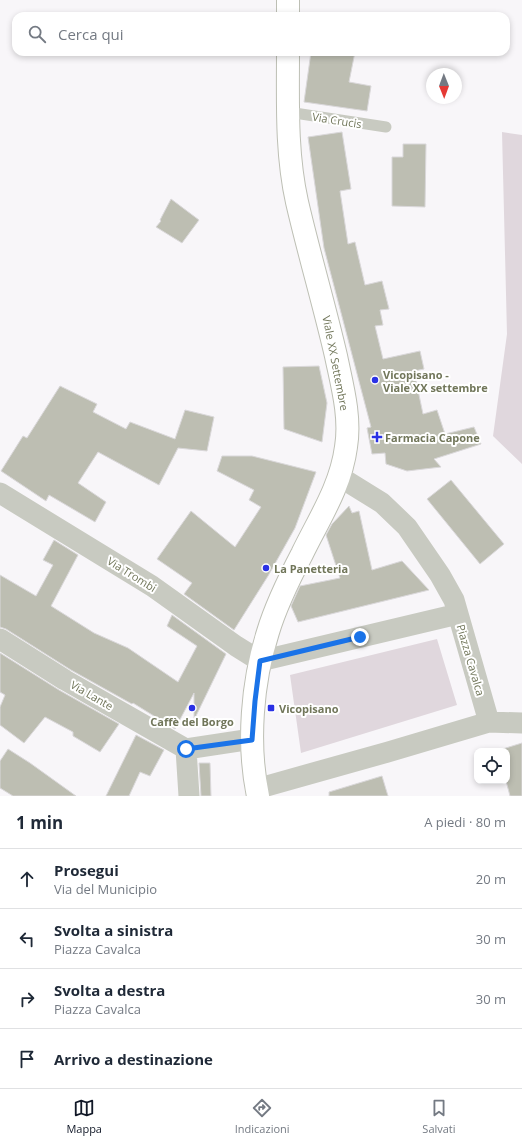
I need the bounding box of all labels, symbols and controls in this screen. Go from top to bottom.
search box [12,12,510,56]
icon: search [26,23,48,45]
text: Cerca qui [58,24,124,44]
north arrow [426,68,462,104]
street label: Via Crucis [311,109,363,131]
street label: Viale XX Settembre [319,314,353,412]
place label: Vicopisano - Viale XX settembre [383,367,488,395]
marker: Vicopisano - Viale XX settembre [370,375,380,385]
place label: Farmacia Capone [385,430,480,445]
marker: Farmacia Capone [372,432,382,442]
street label: Via Trombi [105,553,159,595]
place label: La Panetteria [274,561,348,576]
marker: La Panetteria [261,563,271,573]
street label: Piazza Cavalca [454,623,488,697]
route end [351,628,369,646]
street label: Via Lante [68,677,116,713]
place label: Vicopisano [279,701,339,716]
marker: Caffè del Borgo [187,703,197,713]
marker: Vicopisano [266,703,276,713]
place label: Caffè del Borgo [150,714,234,729]
route start [177,740,195,758]
map controls [474,748,510,784]
button: locate [474,748,510,784]
text: 1 min [16,811,63,834]
text: A piedi · 80 m [424,813,506,831]
text: Prosegui [54,860,119,880]
icon: ahead [16,868,38,890]
text: 20 m [476,870,506,888]
text: Via del Municipio [54,880,157,898]
text: Svolta a sinistra [54,920,173,940]
icon: left [16,928,38,950]
text: 30 m [476,930,506,948]
text: Piazza Cavalca [54,940,141,958]
text: Svolta a destra [54,980,165,1000]
icon: right [16,988,38,1010]
text: 30 m [476,990,506,1008]
text: Piazza Cavalca [54,1000,141,1018]
icon: arrive [16,1048,38,1070]
text: Arrivo a destinazione [54,1049,213,1069]
tab: Mappa [66,1097,102,1136]
tab: Indicazioni [235,1097,290,1136]
tab: Salvati [422,1097,456,1136]

